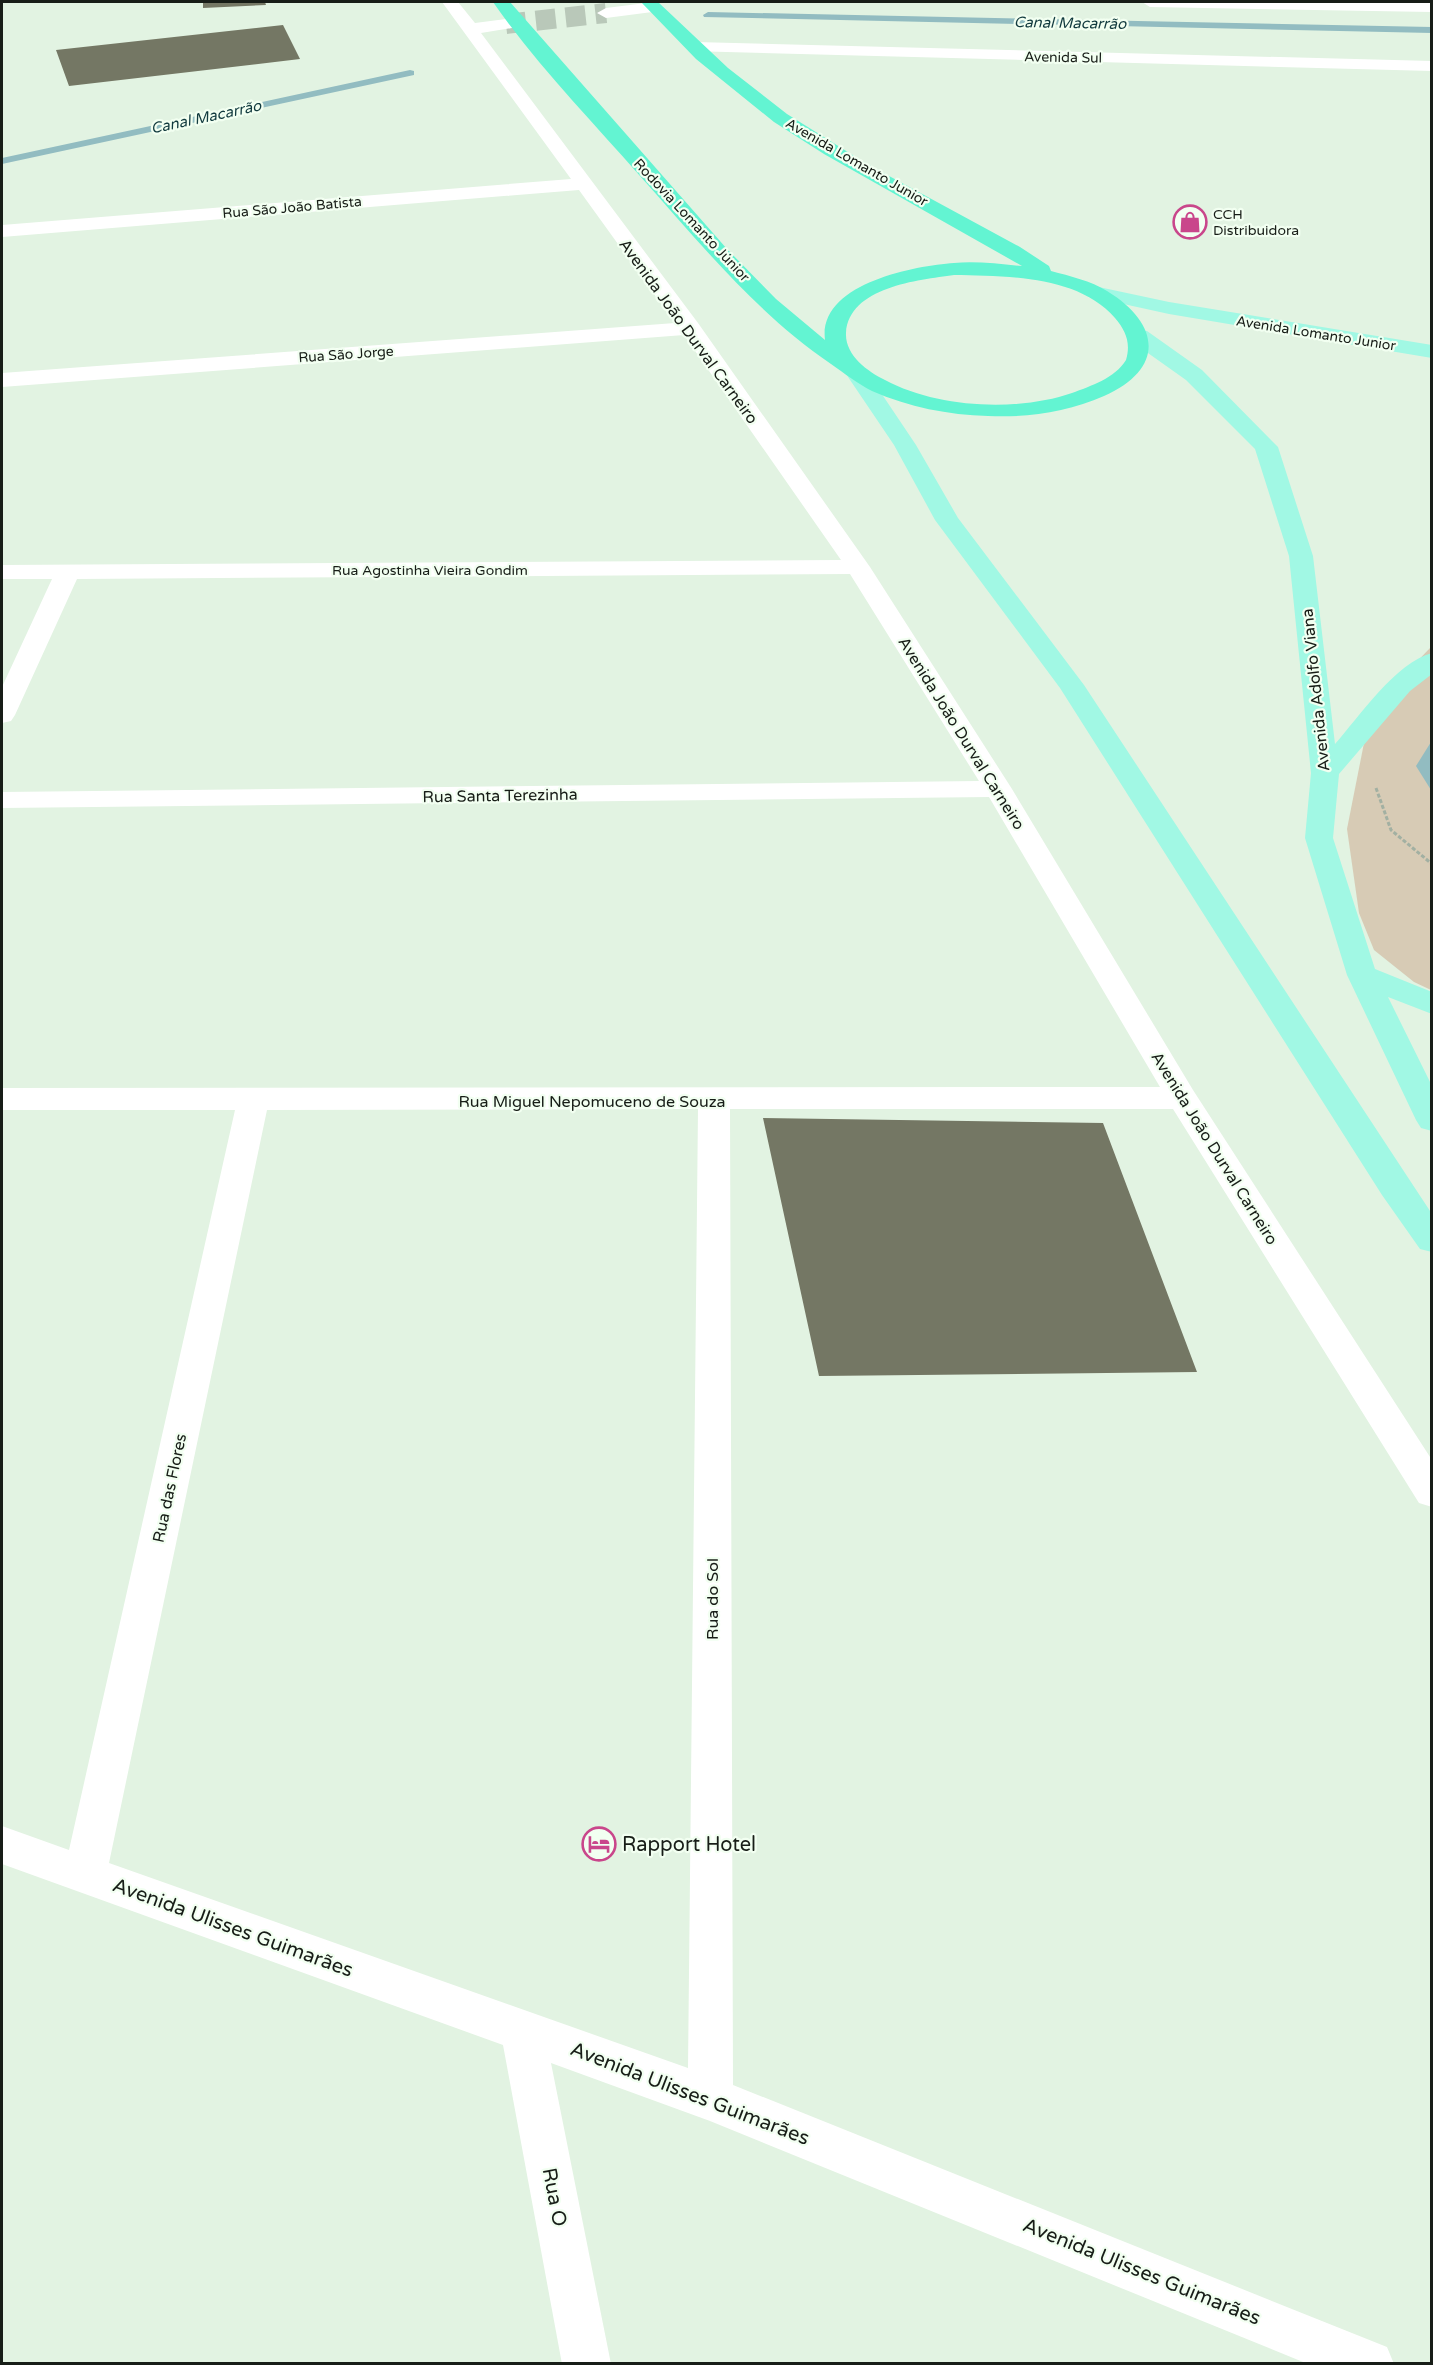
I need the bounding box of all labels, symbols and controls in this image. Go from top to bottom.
water label: Canal Macarrão [1014,13,1127,33]
street label: Avenida Sul [1024,48,1102,67]
water label: Canal Macarrão [149,96,264,137]
street label: Avenida Lomanto Junior [783,115,931,210]
street label: Rodovia Lomanto Júnior [630,155,754,286]
street label: Rua São João Batista [222,193,362,222]
shop icon: CCH Distribuidora [1172,204,1208,240]
place label: CCH Distribuidora [1213,206,1299,239]
street label: Avenida João Durval Carneiro [614,235,762,428]
street label: Avenida Lomanto Junior [1235,312,1398,355]
street label: Rua São Jorge [298,343,394,366]
street label: Rua Agostinha Vieira Gondim [332,562,528,579]
street label: Avenida Adolfo Viana [1298,608,1334,772]
street label: Avenida João Durval Carneiro [893,633,1029,834]
street label: Rua Santa Terezinha [422,785,578,807]
street label: Avenida João Durval Carneiro [1146,1048,1282,1249]
street label: Rua Miguel Nepomuceno de Souza [458,1092,726,1112]
street label: Rua das Flores [149,1432,191,1545]
street label: Rua do Sol [703,1558,723,1640]
hotel icon: Rapport Hotel [581,1826,617,1862]
place label: Rapport Hotel [622,1833,756,1857]
street label: Avenida Ulisses Guimarães [109,1873,356,1983]
street label: Avenida Ulisses Guimarães [567,2037,813,2151]
street label: Rua O [537,2166,571,2228]
street label: Avenida Ulisses Guimarães [1019,2213,1264,2331]

